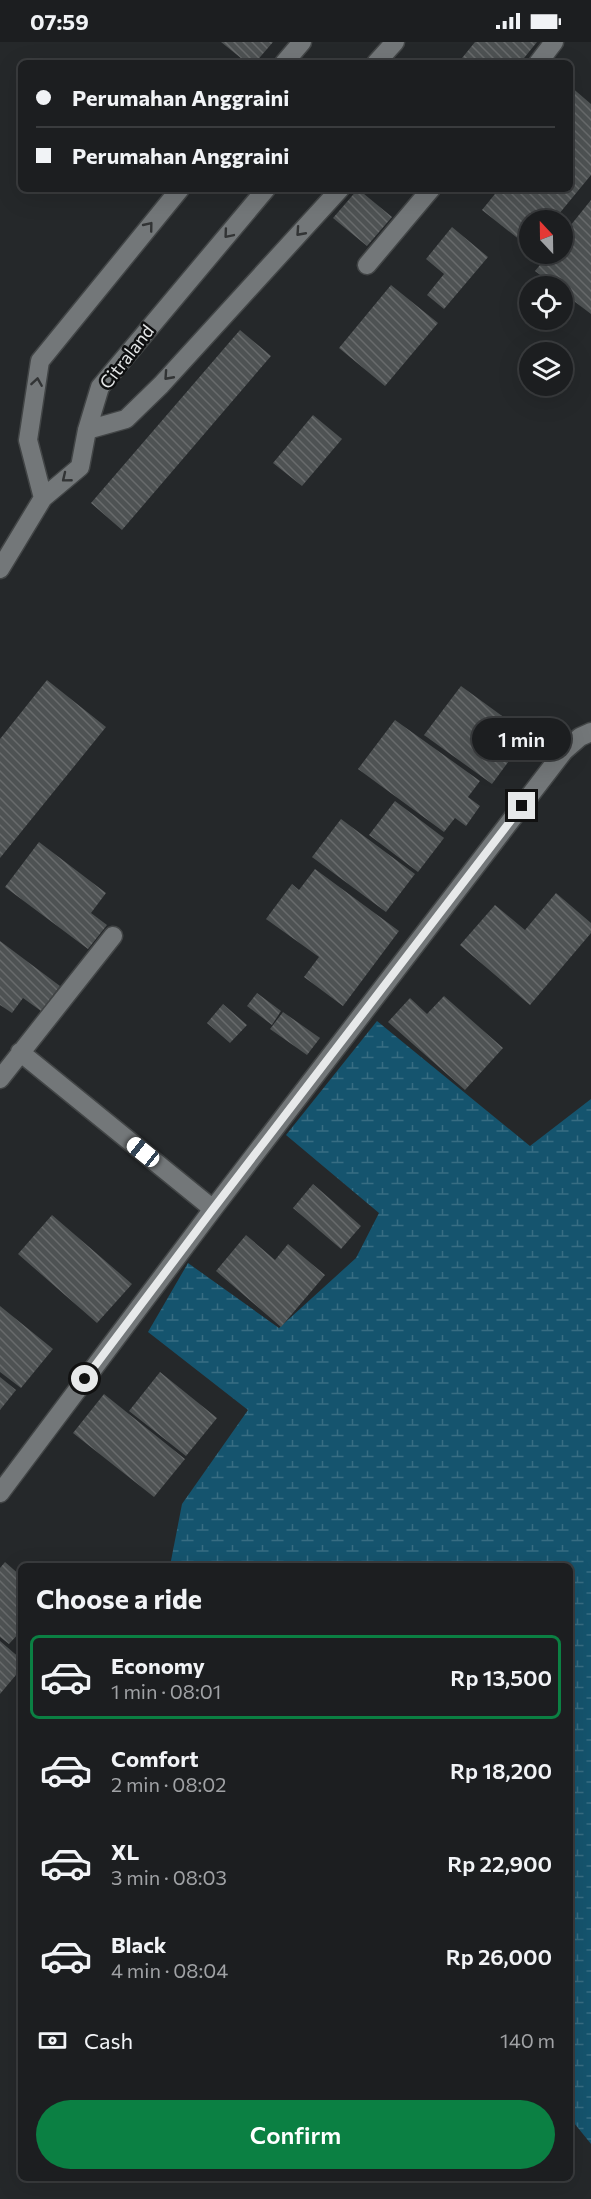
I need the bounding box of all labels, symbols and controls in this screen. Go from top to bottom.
text: 07:59 [30,8,89,35]
text: Perumahan Anggraini [72,84,289,111]
text: Perumahan Anggraini [72,142,289,169]
north arrow [519,210,573,264]
map controls [519,210,573,396]
one-way arrow [142,222,153,233]
one-way arrow [296,225,307,236]
one-way arrow [225,227,236,238]
button: locate [519,276,573,330]
street label: Citraland [94,320,158,393]
button: layers [519,342,573,396]
one-way arrow [165,369,176,380]
one-way arrow [30,378,42,387]
one-way arrow [62,471,73,482]
callout: 1 min [472,719,572,761]
text: 1 min [498,727,545,751]
route end [508,792,535,819]
car [123,1134,163,1170]
route start [71,1365,98,1392]
text: Choose a ride [36,1582,202,1615]
icon: car [39,1650,93,1704]
text: Economy [111,1652,205,1679]
text: Rp 13,500 [450,1664,552,1691]
text: 1 min · 08:01 [111,1679,221,1703]
icon: car [39,1743,93,1797]
text: Comfort [111,1745,199,1772]
text: Rp 18,200 [450,1757,552,1784]
text: 2 min · 08:02 [111,1772,226,1796]
icon: car [39,1836,93,1890]
text: XL [111,1838,139,1865]
text: Rp 22,900 [447,1850,552,1877]
text: 3 min · 08:03 [111,1865,227,1889]
icon: car [39,1929,93,1983]
text: Black [111,1931,166,1958]
text: Rp 26,000 [446,1943,552,1970]
text: 4 min · 08:04 [111,1958,228,1982]
icon: cash [36,2024,69,2057]
text: Cash [84,2027,133,2054]
text: 140 m [500,2028,555,2052]
button: Confirm [36,2100,555,2169]

